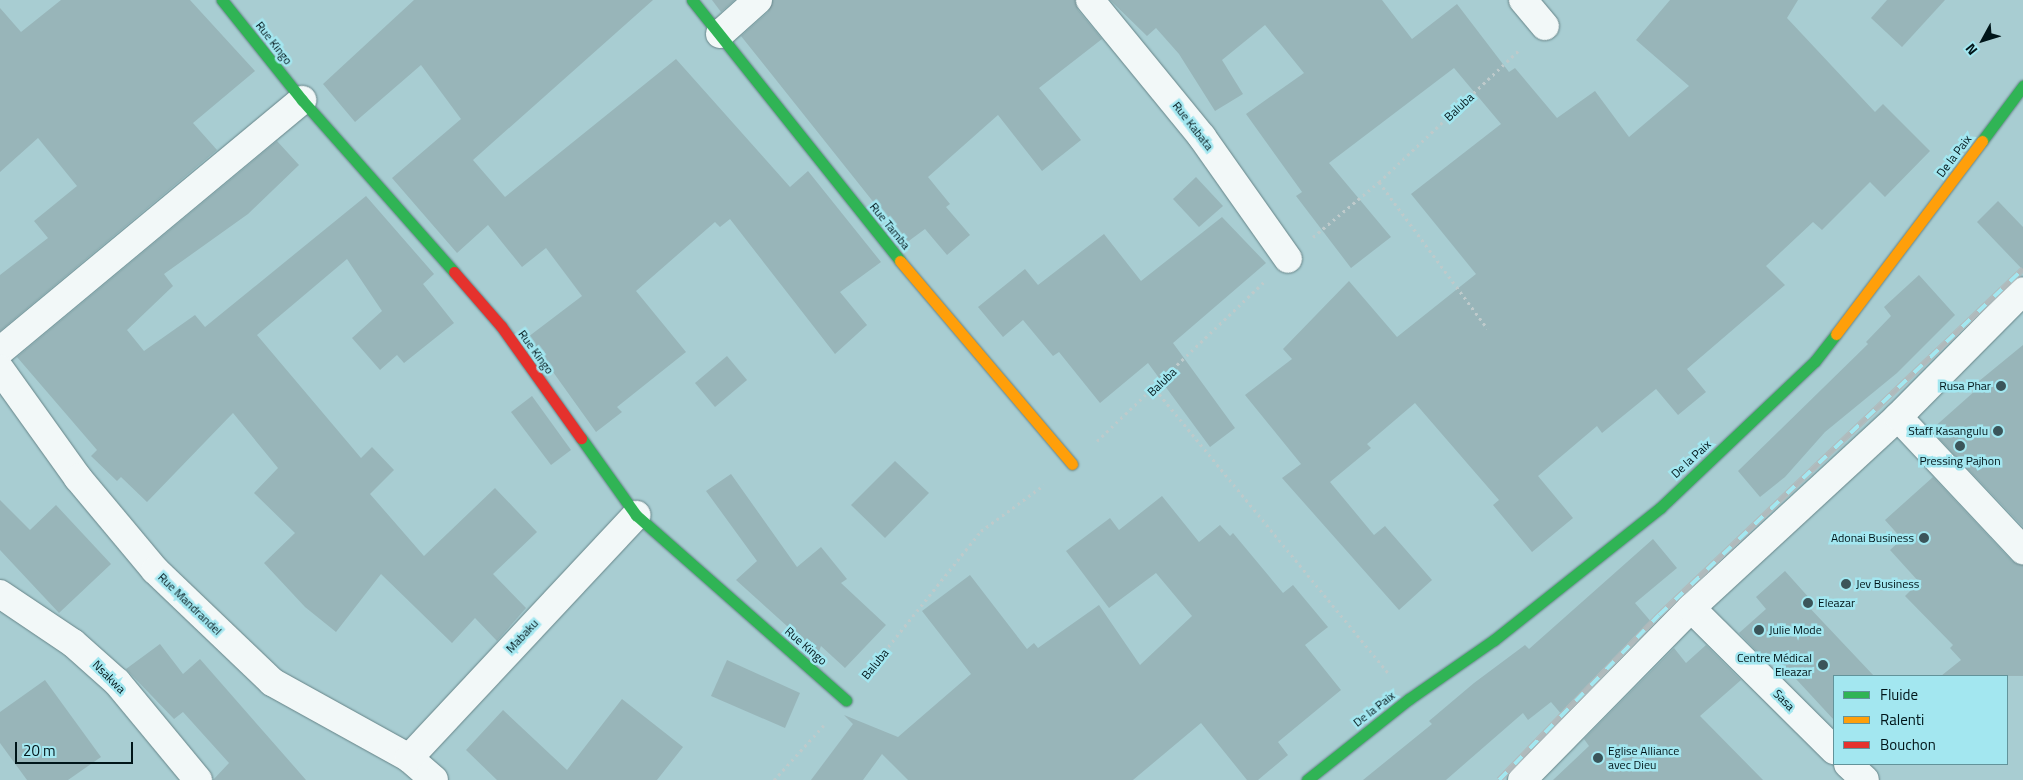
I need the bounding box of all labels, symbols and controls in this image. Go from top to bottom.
north arrow [1958,15,2008,65]
street label: Rue Kingo [253,19,295,67]
text: N [1960,39,1982,60]
street label: Baluba [1441,90,1477,124]
street label: Rue Kabata [1170,99,1216,153]
street label: De la Paix [1934,132,1974,180]
street label: Rue Tamba [867,200,913,252]
street label: Rue Kingo [515,327,557,377]
street label: Baluba [1144,365,1180,399]
place label: Rusa Phar [1939,379,1991,393]
marker: Rusa Phar [1995,380,2007,392]
place label: Staff Kasangulu [1908,424,1988,438]
marker: Staff Kasangulu [1992,425,2004,437]
street label: De la Paix [1668,437,1714,481]
marker: Pressing Pajhon [1954,440,1966,452]
place label: Pressing Pajhon [1919,454,2001,468]
place label: Adonai Business [1831,531,1914,545]
marker: Adonai Business [1918,532,1930,544]
street label: Rue Mandrandel [155,570,225,638]
place label: Jev Business [1856,577,1919,591]
marker: Jev Business [1840,578,1852,590]
place label: Eleazar [1818,596,1855,610]
marker: Eleazar [1802,597,1814,609]
street label: Mabaku [503,616,541,656]
place label: Julie Mode [1769,623,1822,637]
street label: Rue Kingo [782,624,830,668]
marker: Julie Mode [1753,624,1765,636]
street label: Baluba [858,646,892,682]
place label: Centre Médical Eleazar [1737,651,1812,679]
street label: Nsakwa [90,658,128,696]
marker: Centre Médical Eleazar [1816,658,1830,672]
legend [1833,675,2008,765]
text: Fluide [1880,683,1918,706]
street label: Sasa [1770,686,1798,714]
street label: De la Paix [1350,688,1398,730]
text: Ralenti [1880,708,1924,731]
scale bar [18,732,135,764]
text: Bouchon [1880,733,1936,756]
text: 20 m [23,739,56,762]
place label: Eglise Alliance avec Dieu [1608,744,1679,772]
marker: Eglise Alliance avec Dieu [1592,752,1604,764]

